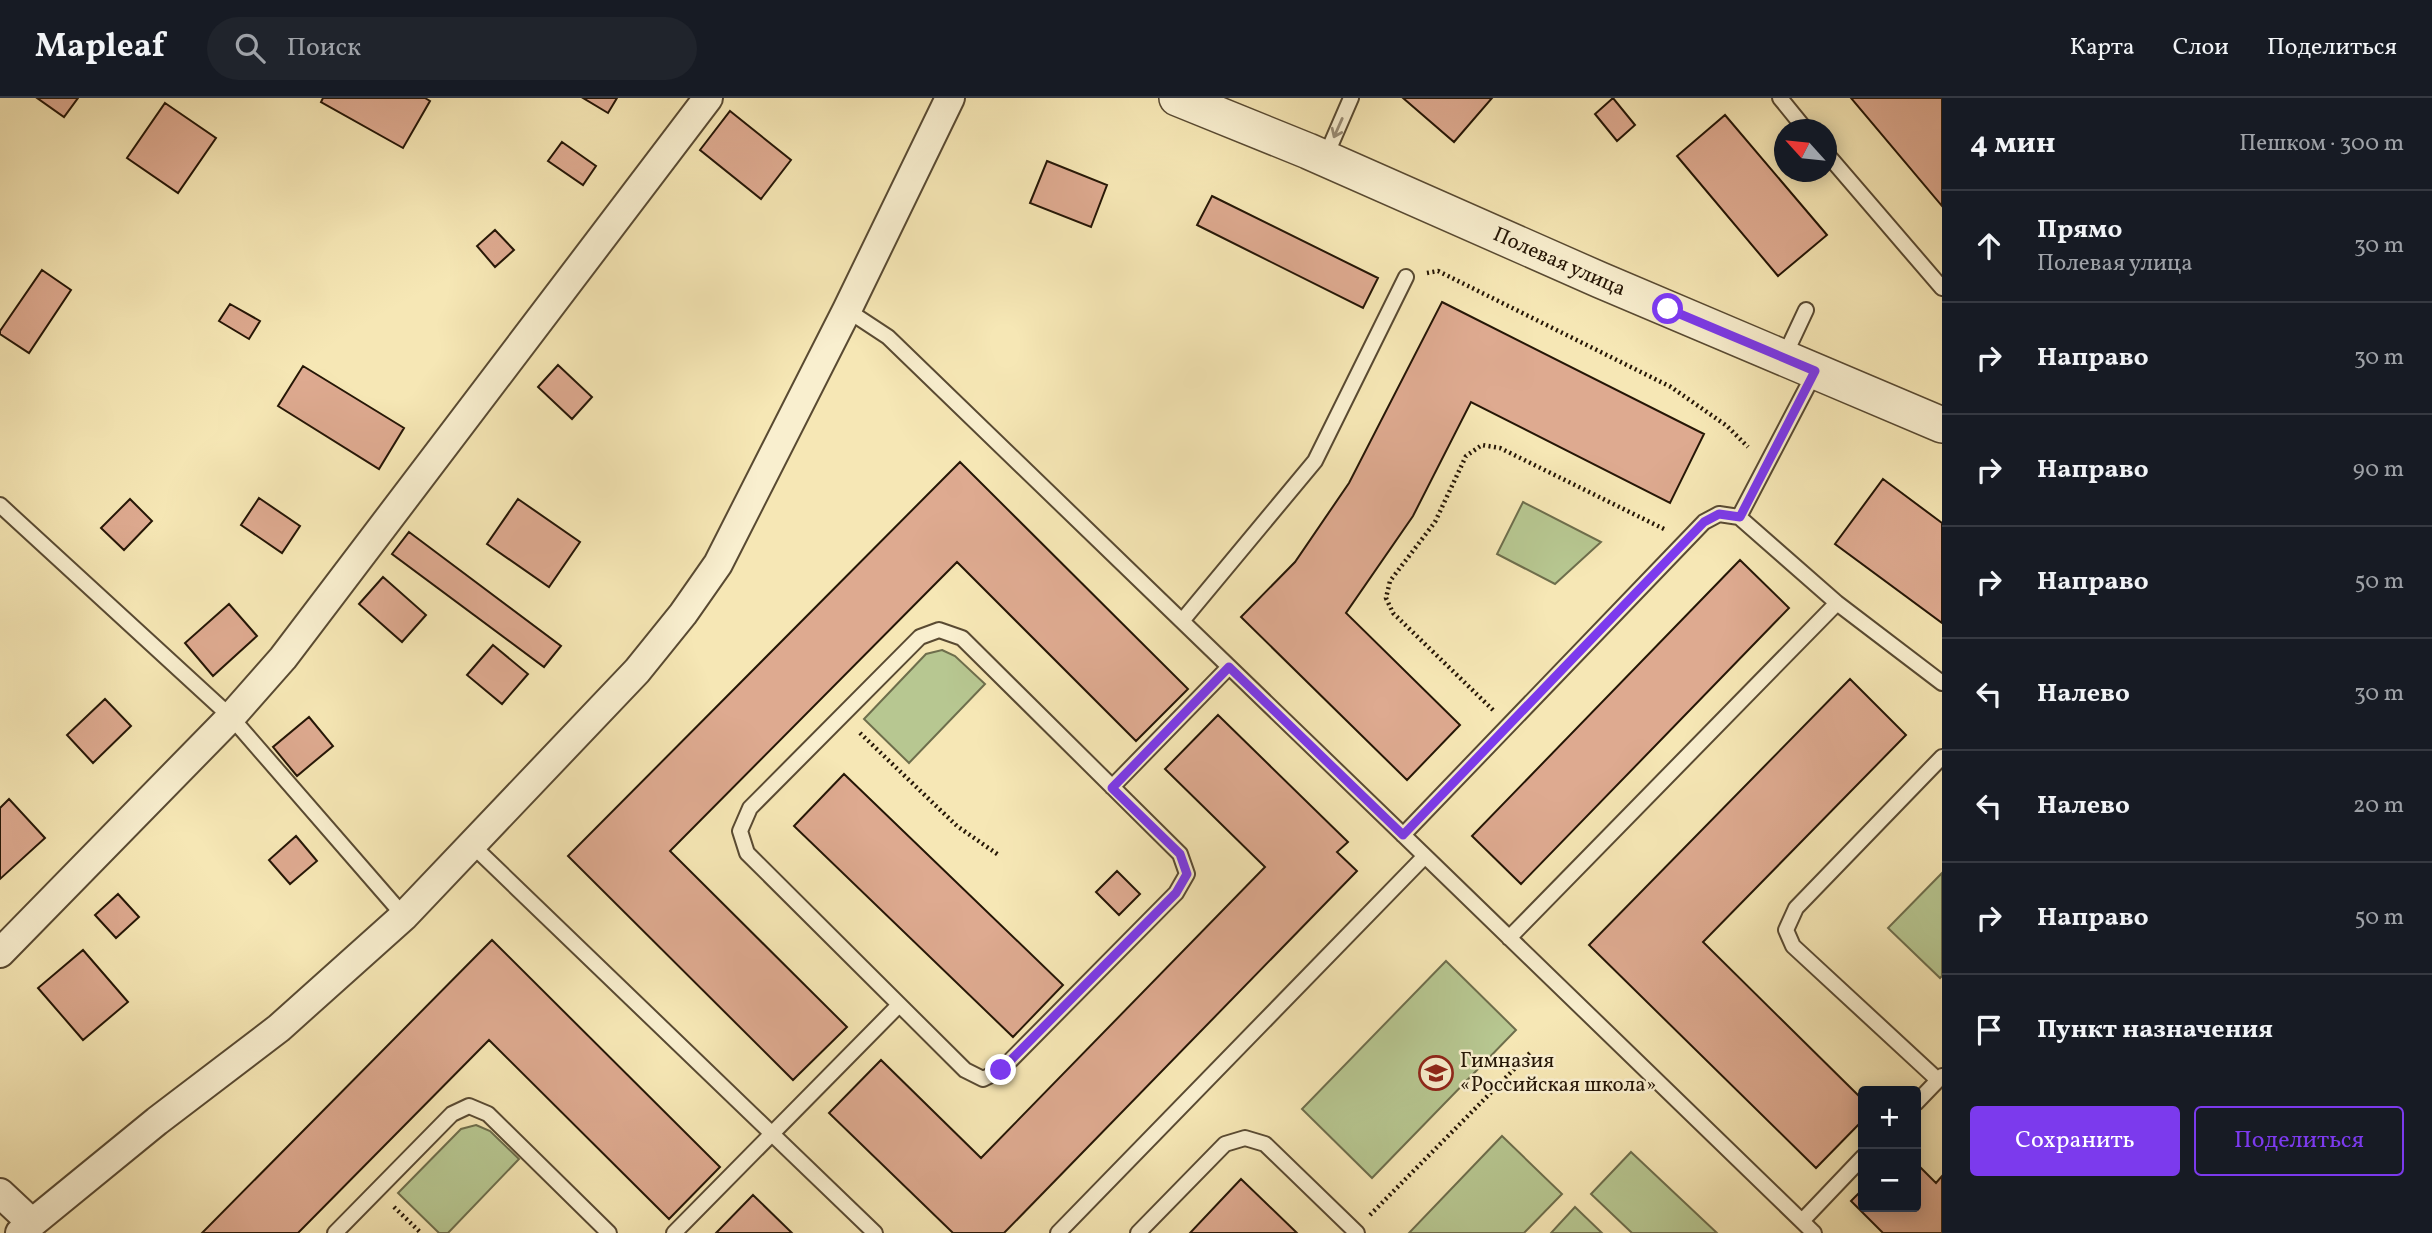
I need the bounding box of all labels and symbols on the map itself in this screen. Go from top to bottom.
one-way arrow [1331,117,1344,138]
north arrow [1774,119,1837,182]
street label: Полевая улица [1488,220,1630,304]
route start [1652,293,1683,324]
place label: Гимназия «Российская школа» [1460,1047,1657,1100]
route end [985,1054,1016,1085]
school or university icon: Гимназия «Российская школа» [1417,1054,1455,1092]

